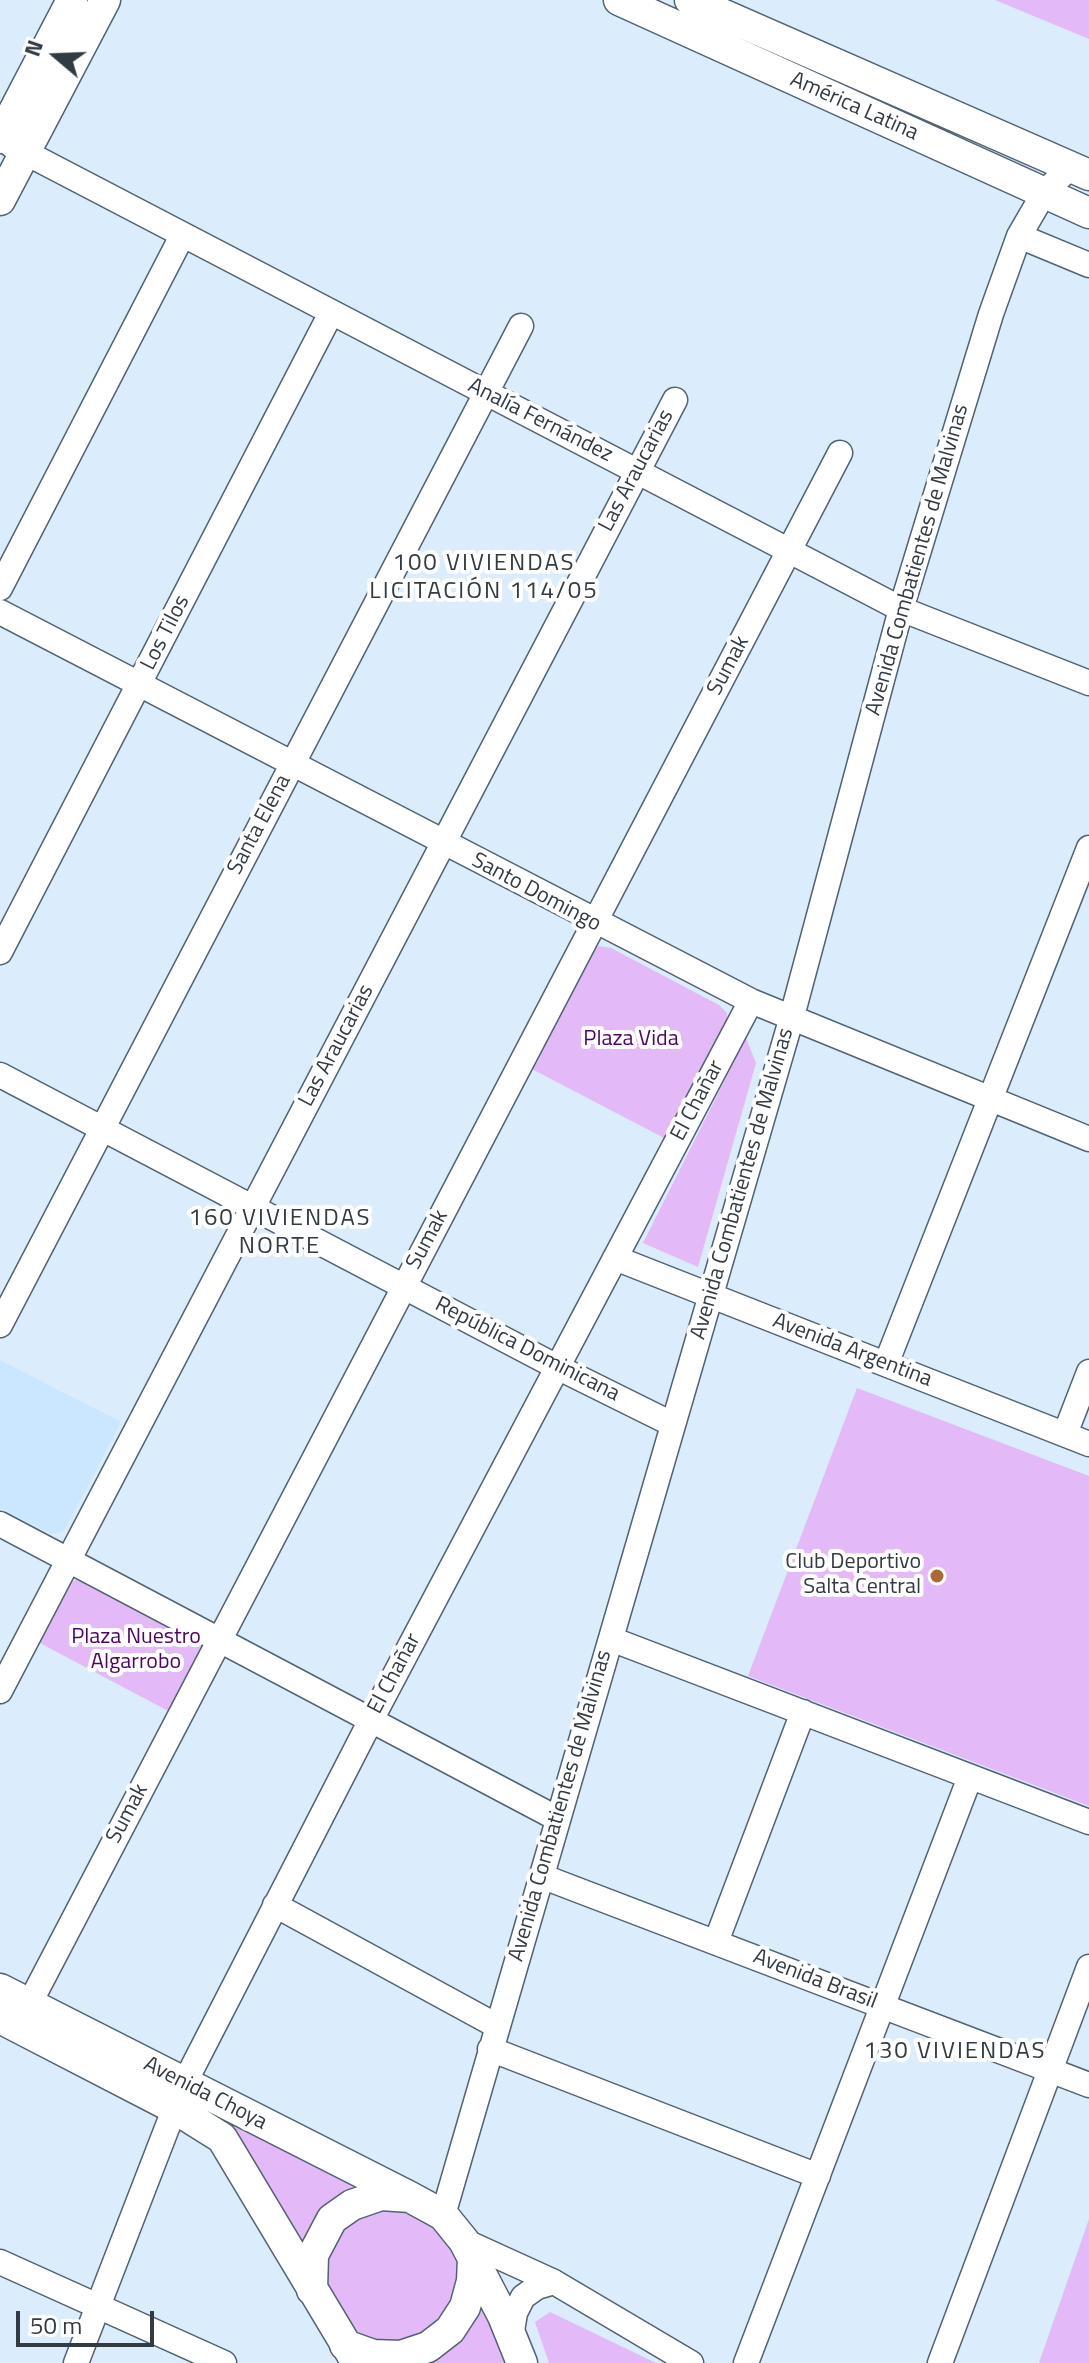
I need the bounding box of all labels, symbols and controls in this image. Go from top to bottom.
north arrow [16,16,96,96]
text: N [15,35,52,61]
street label: América Latina [786,67,922,147]
street label: Analía Fernández [463,373,617,469]
street label: Avenida Combatientes de Malvinas [861,401,975,719]
street label: Las Araucarias [594,405,680,537]
district label: 100 VIVIENDAS LICITACIÓN 114/05 [369,550,599,606]
street label: Los Tilos [136,591,196,675]
street label: Sumak [702,632,756,700]
street label: Santa Elena [223,770,297,880]
street label: Santo Domingo [467,848,605,938]
street label: Las Araucarias [294,980,380,1112]
street label: Avenida Combatientes de Malvinas [686,1025,800,1343]
park label: Plaza Vida [583,1027,679,1053]
street label: El Chañar [666,1056,730,1146]
district label: 160 VIVIENDAS NORTE [188,1205,372,1261]
street label: Sumak [401,1206,455,1274]
street label: República Dominicana [430,1292,624,1408]
street label: Avenida Argentina [769,1308,935,1394]
place label: Club Deportivo Salta Central [785,1550,921,1602]
marker: Club Deportivo Salta Central [928,1567,946,1585]
park label: Plaza Nuestro Algarrobo [71,1625,201,1676]
street label: El Chañar [363,1629,427,1719]
street label: Avenida Combatientes de Malvinas [504,1647,618,1965]
street label: Sumak [101,1780,155,1848]
street label: Avenida Brasil [749,1944,881,2016]
district label: 130 VIVIENDAS [863,2038,1047,2066]
street label: Avenida Choya [139,2052,271,2136]
scale bar [20,2295,158,2345]
text: 50 m [30,2307,82,2343]

